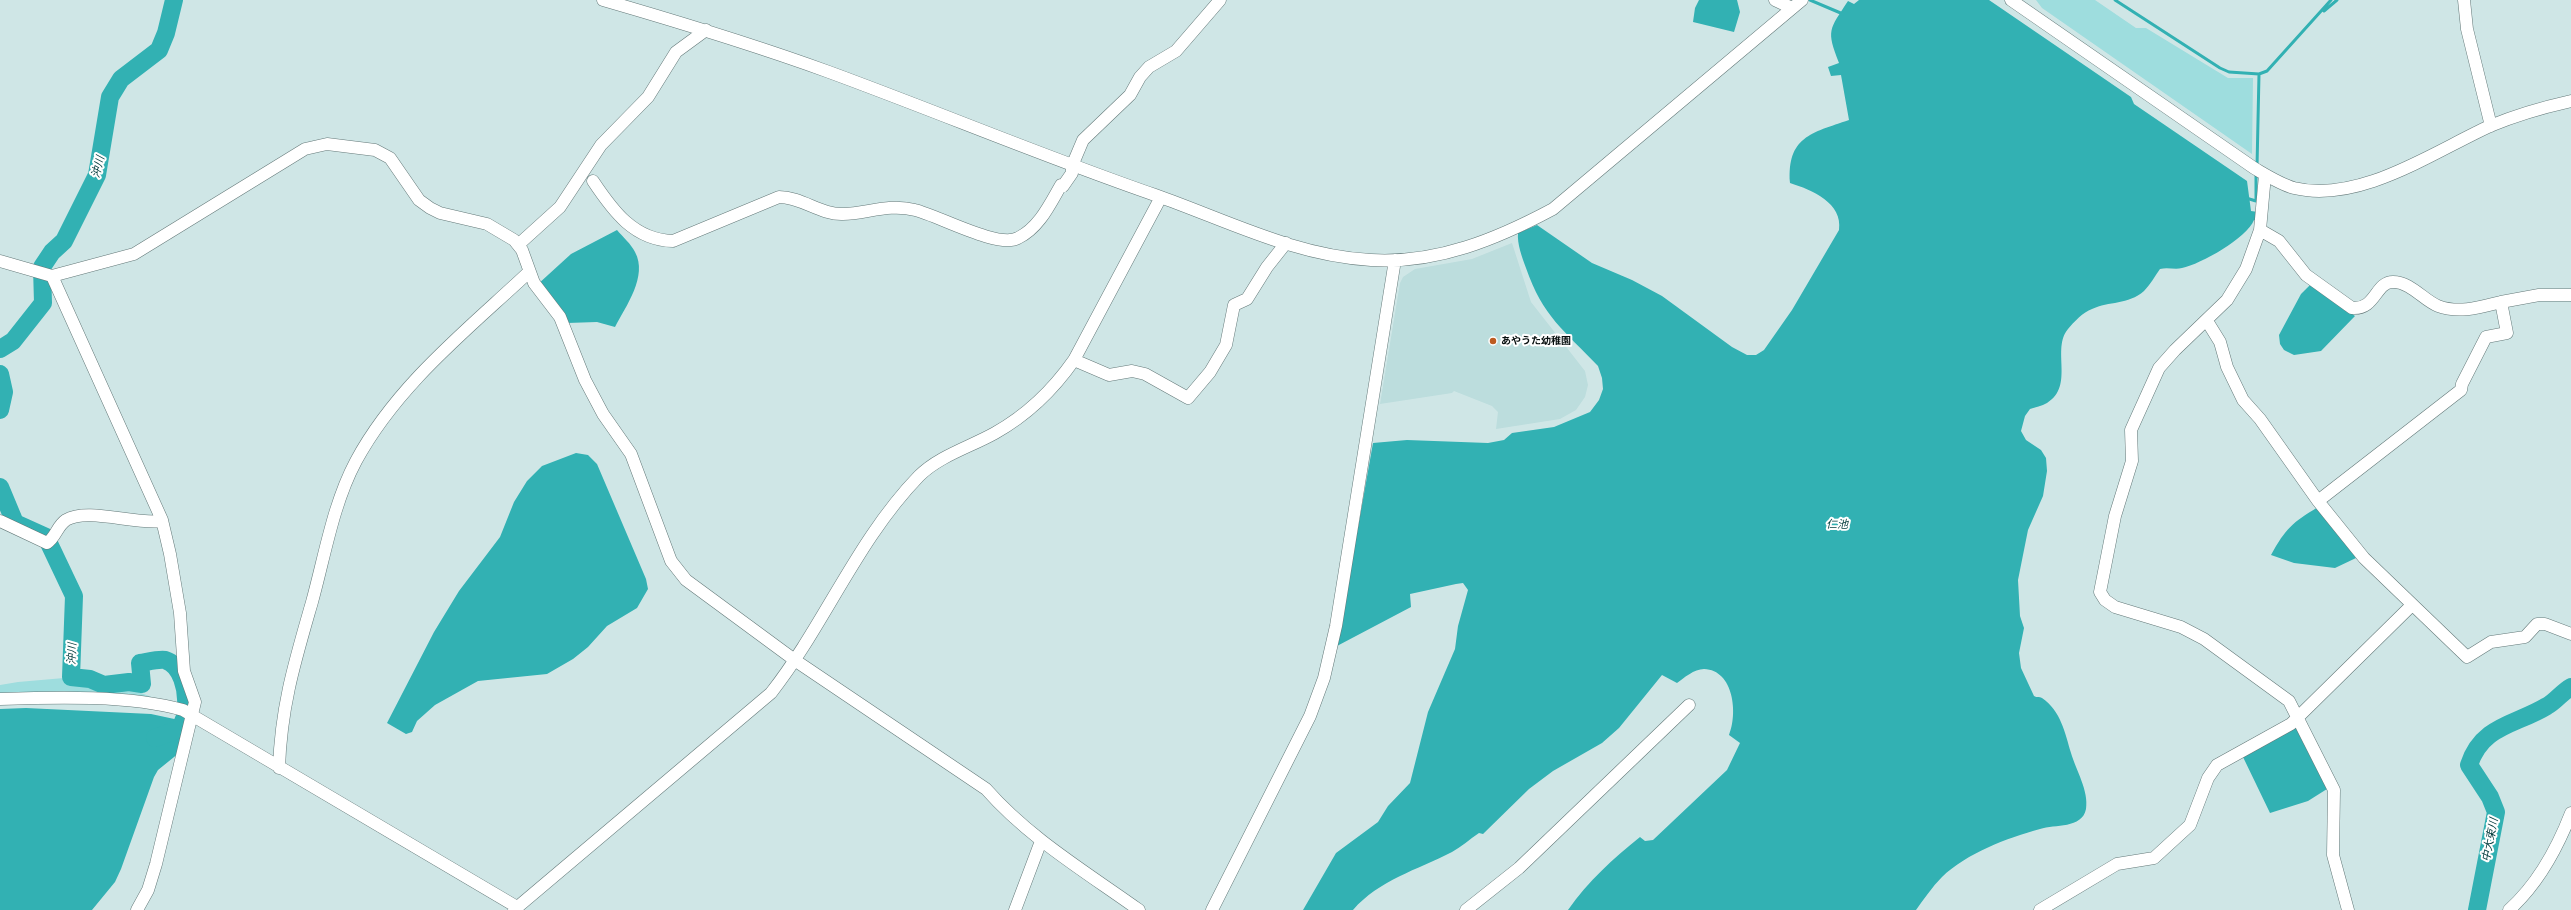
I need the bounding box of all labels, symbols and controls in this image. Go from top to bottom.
water label: 沖川 [89,155,107,179]
place label: あやうた幼稚園 [1501,335,1571,347]
marker: あやうた幼稚園 [1488,336,1498,346]
water label: 仁池 [1826,518,1848,532]
water label: 沖川 [65,643,79,665]
water label: 中大束川 [2479,817,2501,863]

